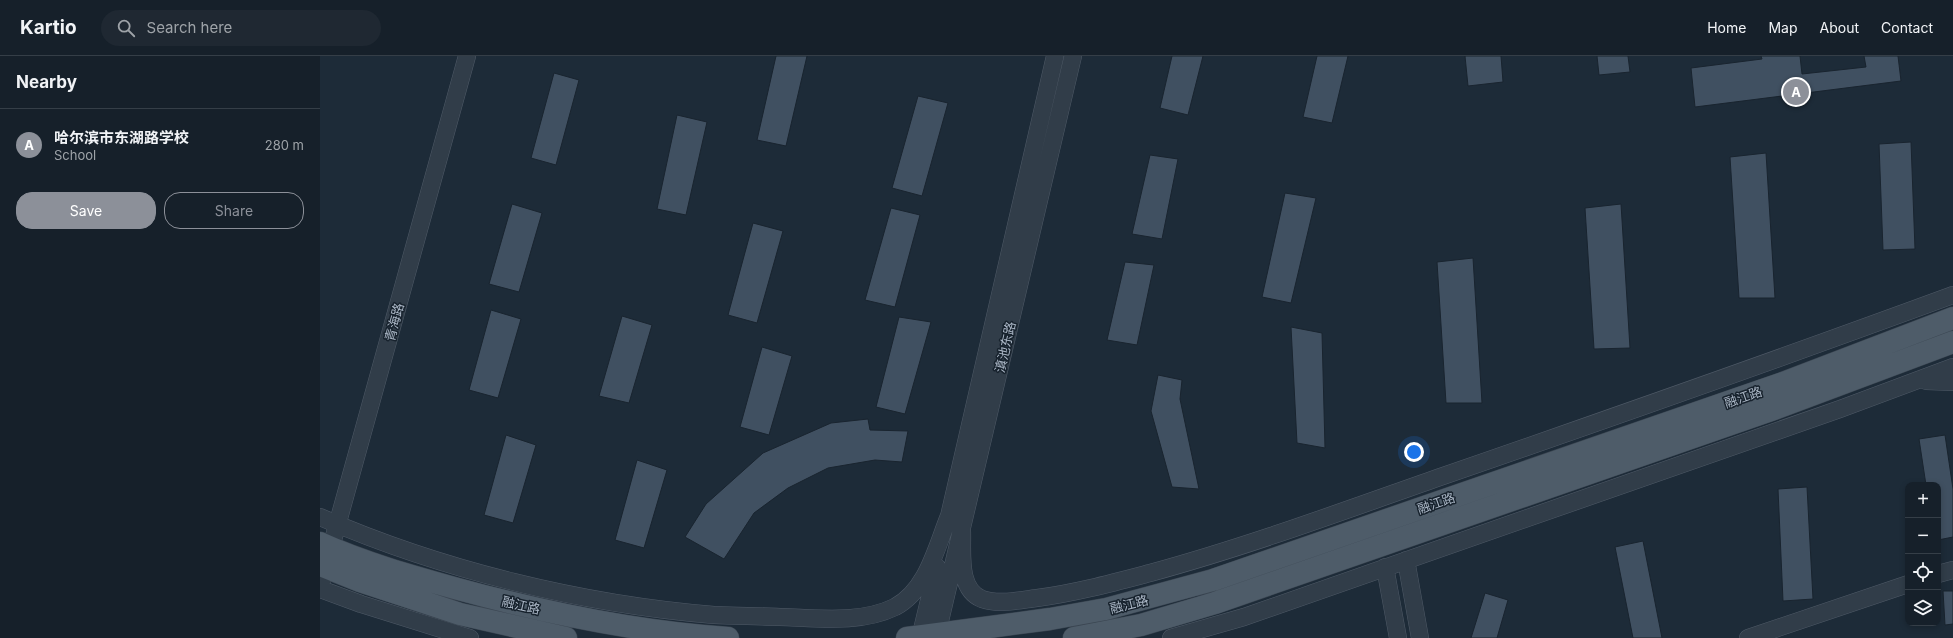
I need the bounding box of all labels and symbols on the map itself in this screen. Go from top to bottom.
pin: A [1783,77,1809,107]
street label: 青海路 [381,301,407,343]
street label: 滇池东路 [991,320,1019,374]
street label: 融江路 [1722,383,1764,411]
your location [1404,442,1424,462]
street label: 融江路 [1415,489,1457,517]
street label: 融江路 [1108,592,1150,616]
street label: 融江路 [500,593,542,617]

